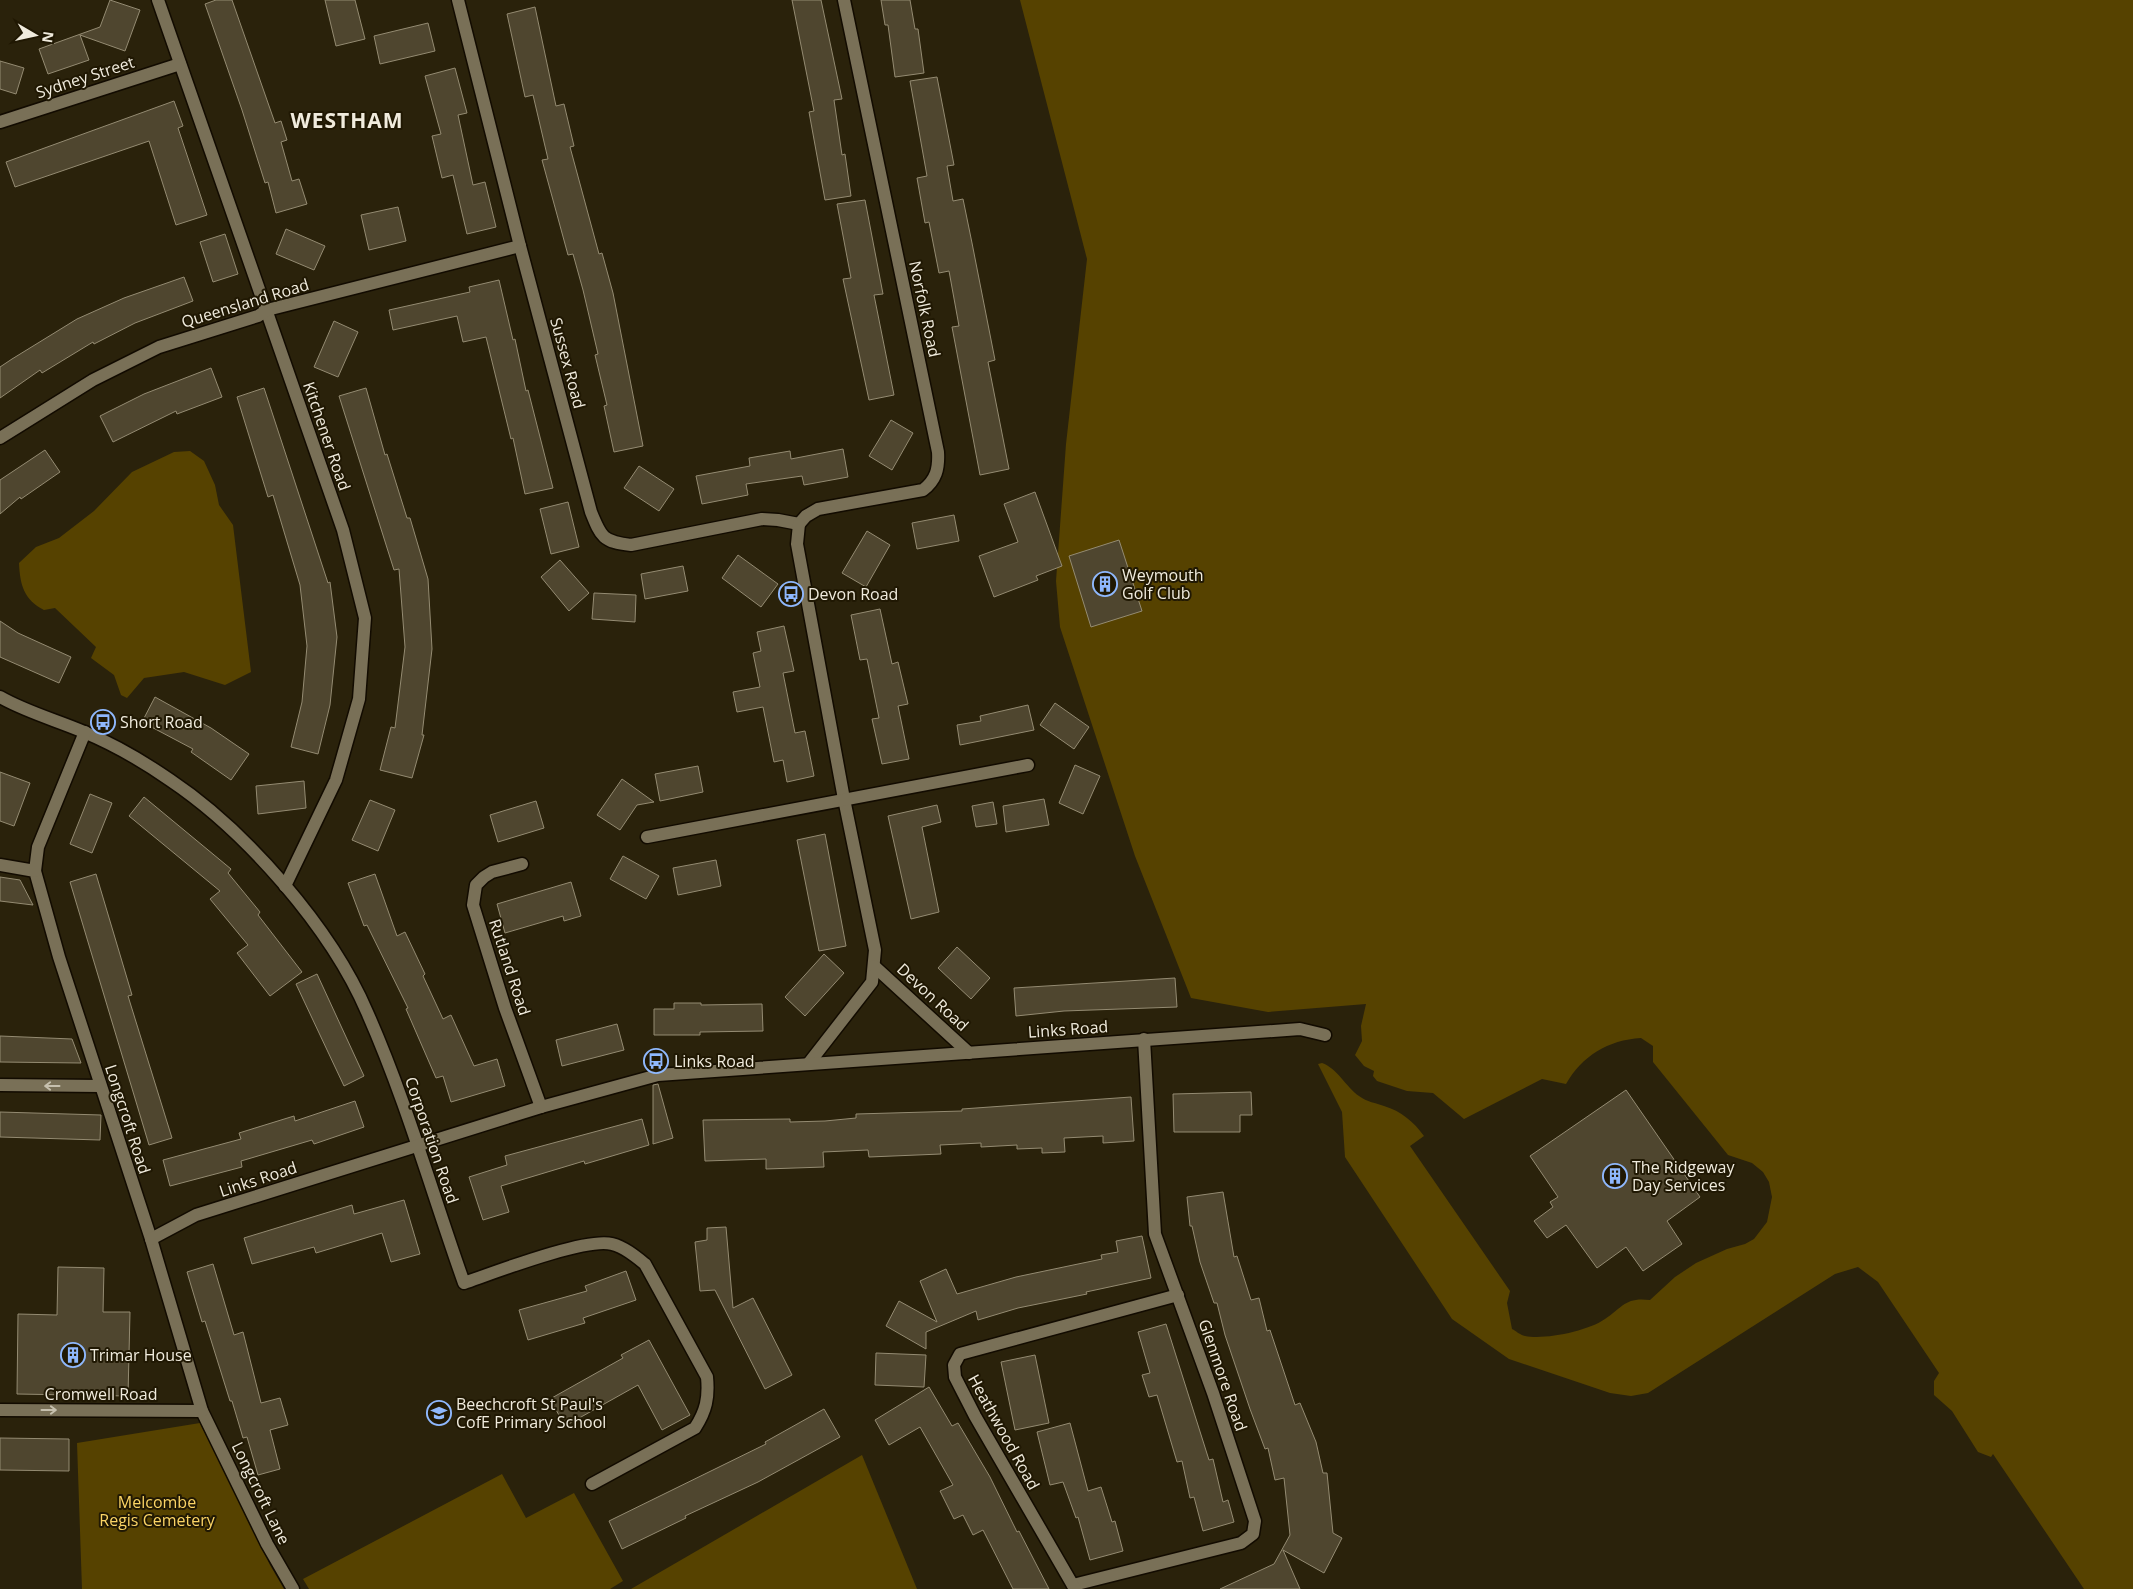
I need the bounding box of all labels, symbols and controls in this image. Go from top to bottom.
north arrow [10,10,60,60]
text: N [38,30,59,44]
street label: Sydney Street [33,51,137,103]
district label: WESTHAM [290,106,404,134]
street label: Norfolk Road [904,259,946,359]
street label: Queensland Road [178,273,312,333]
street label: Sussex Road [545,315,591,411]
street label: Kitchener Road [298,379,356,493]
place label: Weymouth Golf Club [1122,564,1204,604]
building icon: Weymouth Golf Club [1092,571,1118,597]
bus stop icon: Devon Road [778,581,804,607]
place label: Devon Road [808,583,898,605]
bus stop icon: Short Road [90,709,116,735]
place label: Short Road [120,711,203,733]
street label: Rutland Road [484,916,536,1018]
street label: Devon Road [892,958,974,1036]
street label: Links Road [1027,1015,1109,1043]
bus stop icon: Links Road [643,1048,669,1074]
place label: Links Road [674,1050,755,1072]
street label: Longcroft Road [100,1062,156,1176]
street label: Corporation Road [400,1074,464,1206]
one-way arrow [44,1081,60,1091]
street label: Links Road [216,1156,300,1202]
place label: The Ridgeway Day Services [1632,1156,1735,1196]
building icon: The Ridgeway Day Services [1602,1163,1628,1189]
street label: Glenmore Road [1194,1316,1252,1434]
building icon: Trimar House [60,1342,86,1368]
place label: Trimar House [90,1344,192,1366]
street label: Heathwood Road [963,1370,1045,1494]
street label: Cromwell Road [45,1383,157,1405]
place label: Beechcroft St Paul's CofE Primary School [456,1393,606,1433]
school or university icon: Beechcroft St Paul's CofE Primary School [426,1400,452,1426]
one-way arrow [40,1405,56,1415]
street label: Longcroft Lane [227,1438,295,1548]
park label: Melcombe Regis Cemetery [99,1491,216,1531]

